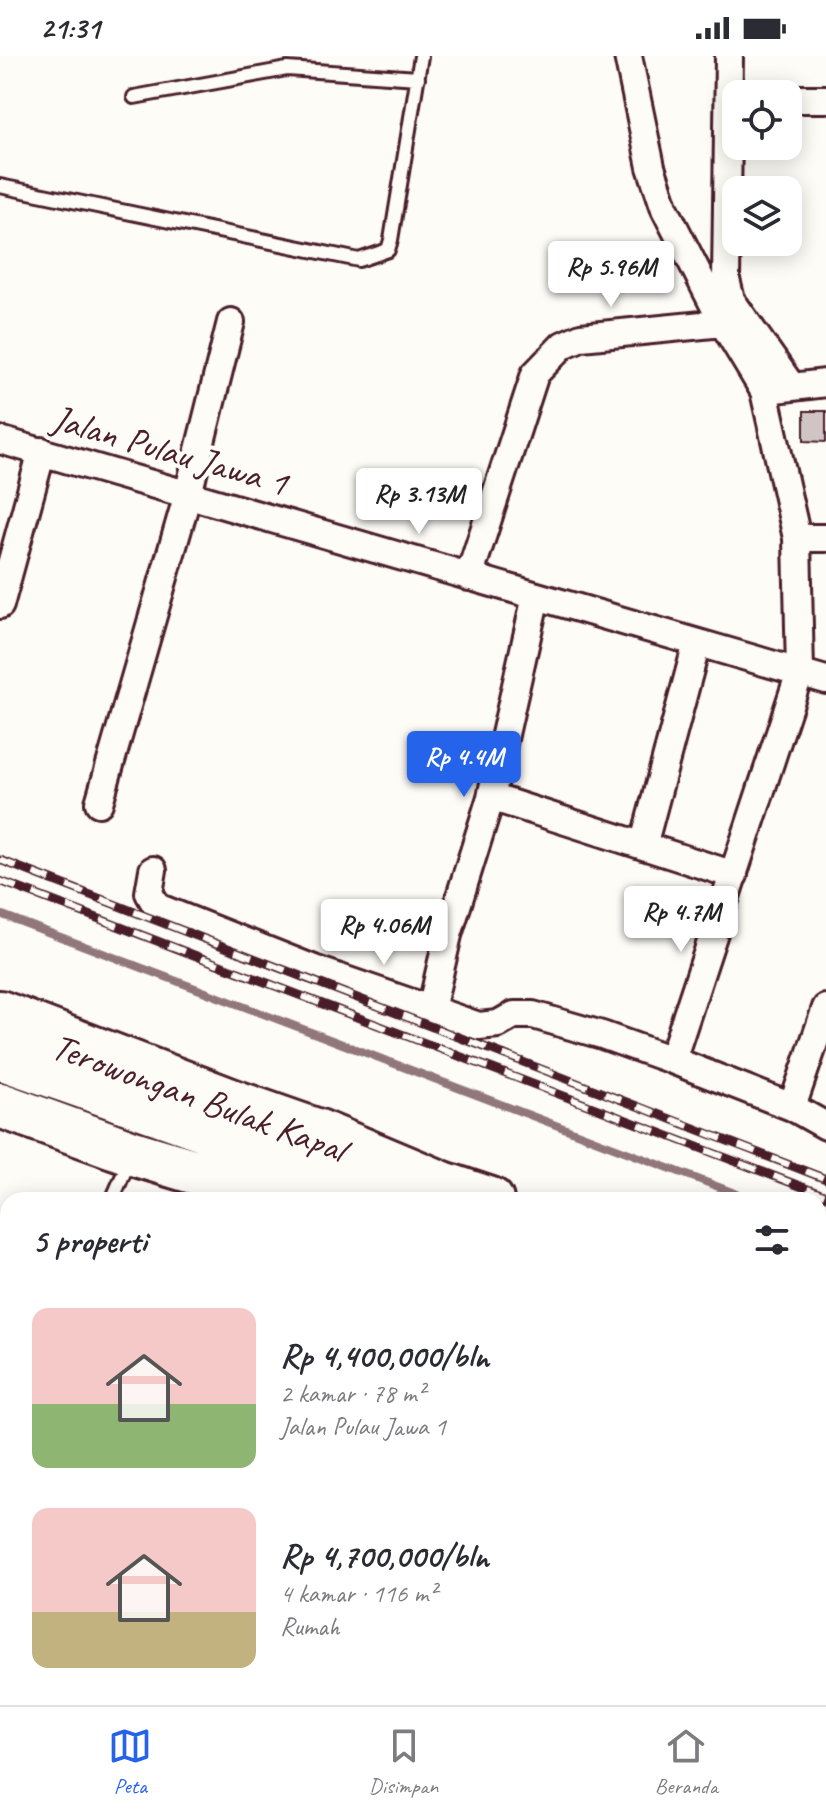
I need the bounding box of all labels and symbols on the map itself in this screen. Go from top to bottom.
pin: Rp 5.96M [528,241,694,309]
street label: Jalan Pulau Jawa 1 [45,394,295,507]
pin: Rp 3.13M [336,468,502,536]
pin: Rp 4.4M [390,731,538,799]
pin: Rp 4.7M [607,886,755,954]
pin: Rp 4.06M [301,899,467,967]
street label: Terowongan Bulak Kapal [46,1023,358,1175]

